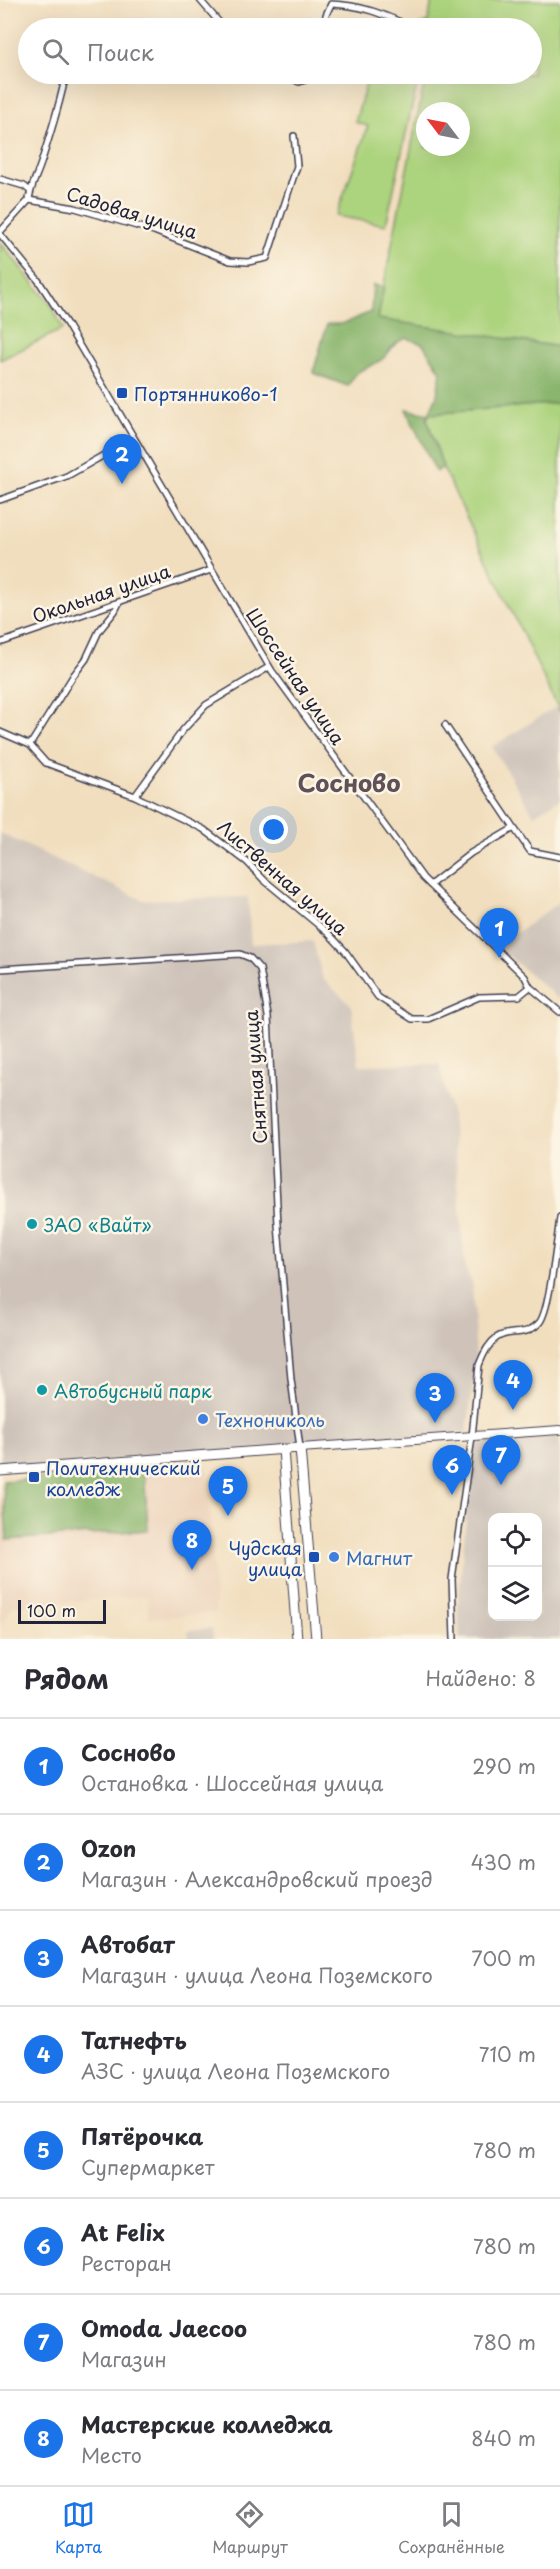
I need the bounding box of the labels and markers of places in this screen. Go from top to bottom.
place label: Портянниково-1 [134,380,277,407]
marker: Портянниково-1 [115,386,129,400]
pin: 2 [102,434,142,484]
pin: 1 [480,908,518,958]
place label: ЗАО «Вайт» [44,1211,152,1238]
marker: ЗАО «Вайт» [25,1217,39,1231]
pin: 4 [494,1360,532,1410]
pin: 3 [416,1374,454,1423]
place label: Автобусный парк [54,1377,212,1404]
marker: Автобусный парк [35,1383,49,1397]
place label: Технониколь [215,1406,325,1433]
marker: Технониколь [196,1412,210,1426]
pin: 7 [482,1436,520,1485]
pin: 6 [432,1446,472,1495]
place label: Политехнический колледж [46,1454,201,1502]
pin: 5 [208,1466,248,1516]
marker: Политехнический колледж [27,1470,41,1484]
pin: 8 [172,1520,212,1570]
place label: Чудская улица [228,1534,303,1582]
place label: Магнит [346,1544,413,1571]
marker: Чудская улица [307,1550,321,1564]
marker: Магнит [327,1550,341,1564]

